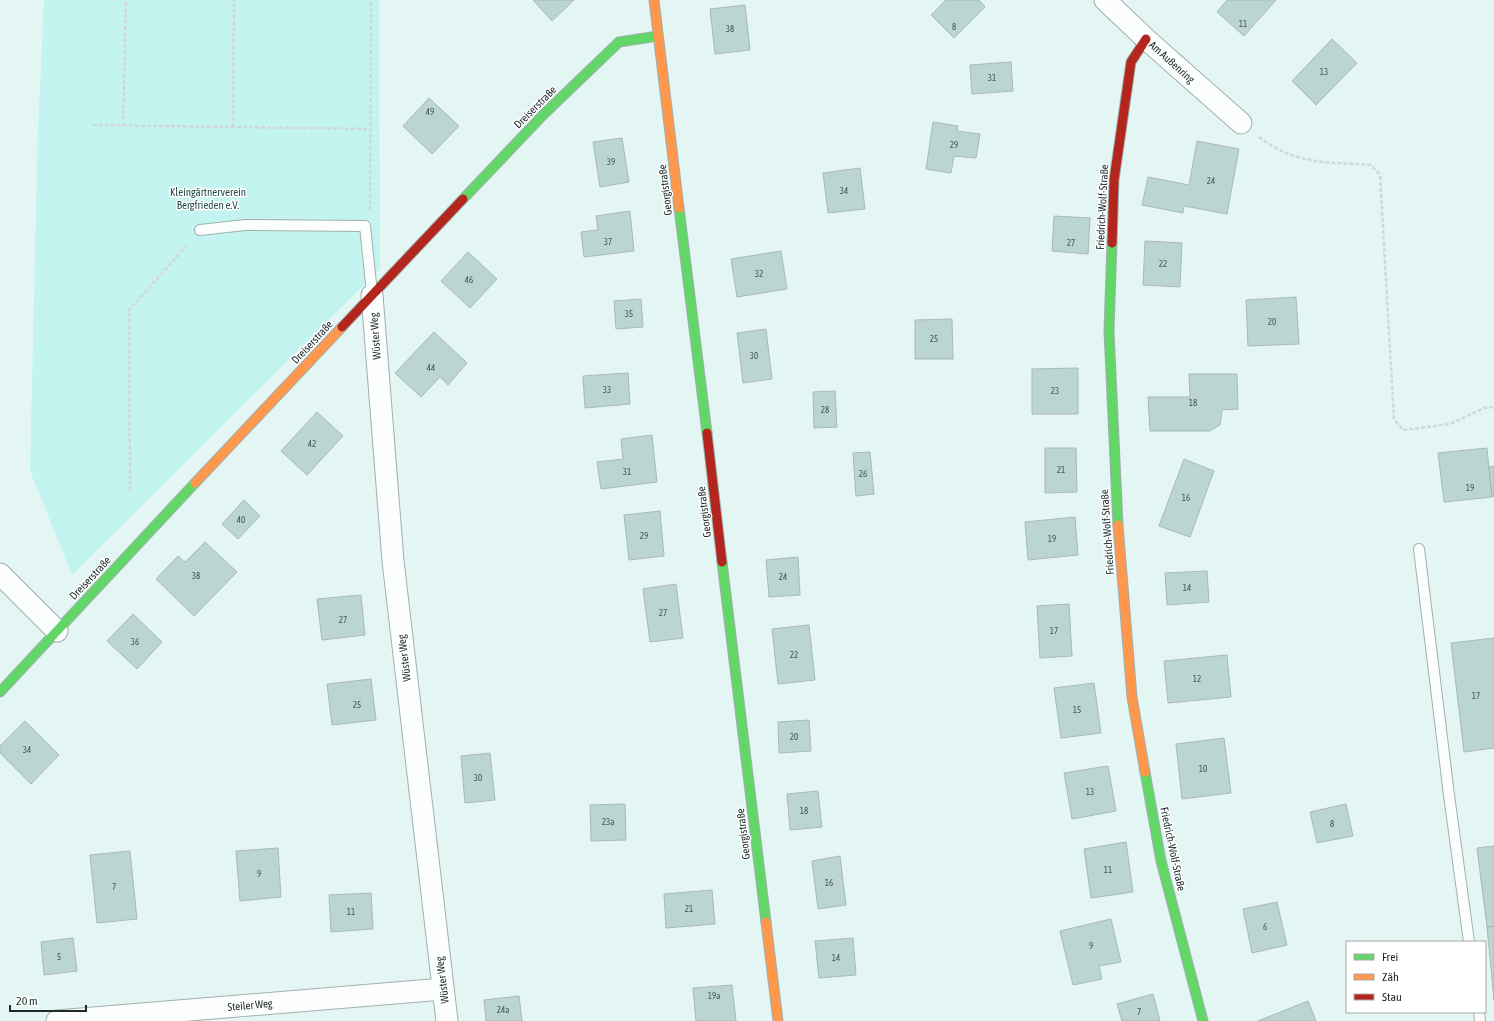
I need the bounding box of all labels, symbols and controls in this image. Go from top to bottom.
house number: 11 [1239,19,1247,29]
house number: 8 [952,22,956,32]
house number: 38 [726,24,734,34]
street label: Am Außenring [1147,39,1197,86]
house number: 13 [1320,67,1328,77]
house number: 31 [988,73,996,83]
street label: Dreiserstraße [512,84,558,130]
house number: 49 [426,107,434,117]
house number: 29 [950,140,958,150]
house number: 39 [607,157,615,167]
street label: Georgistraße [656,164,674,216]
street label: Friedrich-Wolf-Straße [1094,164,1110,250]
house number: 24 [1207,176,1215,186]
park label: Kleingärtnerverein Bergfrieden e.V. [170,186,246,211]
house number: 34 [840,186,848,196]
house number: 37 [604,237,612,247]
house number: 27 [1067,238,1075,248]
house number: 22 [1159,259,1167,269]
house number: 32 [755,269,763,279]
house number: 46 [465,275,473,285]
house number: 35 [625,309,633,319]
street label: Wüster Weg [367,312,383,360]
house number: 20 [1268,317,1276,327]
street label: Dreiserstraße [289,318,335,366]
house number: 25 [930,334,938,344]
house number: 30 [750,351,758,361]
house number: 44 [427,363,435,373]
house number: 33 [603,385,611,395]
house number: 23 [1051,386,1059,396]
house number: 18 [1189,398,1197,408]
house number: 28 [821,405,829,415]
house number: 42 [308,439,316,449]
house number: 21 [1057,465,1065,475]
house number: 31 [623,467,631,477]
house number: 26 [859,469,867,479]
house number: 19 [1466,483,1474,493]
street label: Georgistraße [695,486,713,538]
street label: Friedrich-Wolf-Straße [1098,489,1116,575]
house number: 16 [1182,493,1190,503]
house number: 40 [237,515,245,525]
house number: 29 [640,531,648,541]
house number: 19 [1048,534,1056,544]
street label: Dreiserstraße [67,554,113,602]
house number: 38 [192,571,200,581]
house number: 24 [779,572,787,582]
house number: 14 [1183,583,1191,593]
house number: 27 [659,608,667,618]
house number: 27 [339,615,347,625]
house number: 17 [1050,626,1058,636]
street label: Wüster Weg [395,634,413,682]
house number: 36 [131,637,139,647]
house number: 22 [790,650,798,660]
house number: 12 [1193,674,1201,684]
house number: 17 [1472,691,1480,701]
house number: 25 [353,700,361,710]
house number: 15 [1073,705,1081,715]
house number: 20 [790,732,798,742]
house number: 34 [23,745,31,755]
house number: 10 [1199,764,1207,774]
house number: 30 [474,773,482,783]
house number: 13 [1086,787,1094,797]
house number: 18 [800,806,808,816]
street label: Friedrich-Wolf-Straße [1158,806,1188,892]
street label: Georgistraße [734,808,752,860]
house number: 23a [602,817,614,827]
house number: 8 [1330,819,1334,829]
house number: 11 [1104,865,1112,875]
house number: 9 [257,869,261,879]
house number: 16 [825,878,833,888]
house number: 7 [112,882,116,892]
house number: 21 [685,904,693,914]
house number: 11 [347,907,355,917]
house number: 6 [1263,922,1267,932]
house number: 9 [1089,941,1093,951]
legend [1346,941,1486,1013]
text: Frei [1382,950,1398,964]
house number: 5 [57,952,61,962]
house number: 14 [832,953,840,963]
street label: Wüster Weg [433,956,451,1004]
text: Zäh [1382,970,1399,984]
scale bar [10,987,86,1013]
text: Stau [1382,990,1402,1004]
house number: 19a [708,991,720,1001]
text: 20 m [16,994,38,1008]
street label: Steiler Weg [227,997,273,1013]
house number: 24a [497,1005,509,1015]
house number: 7 [1137,1007,1141,1017]

